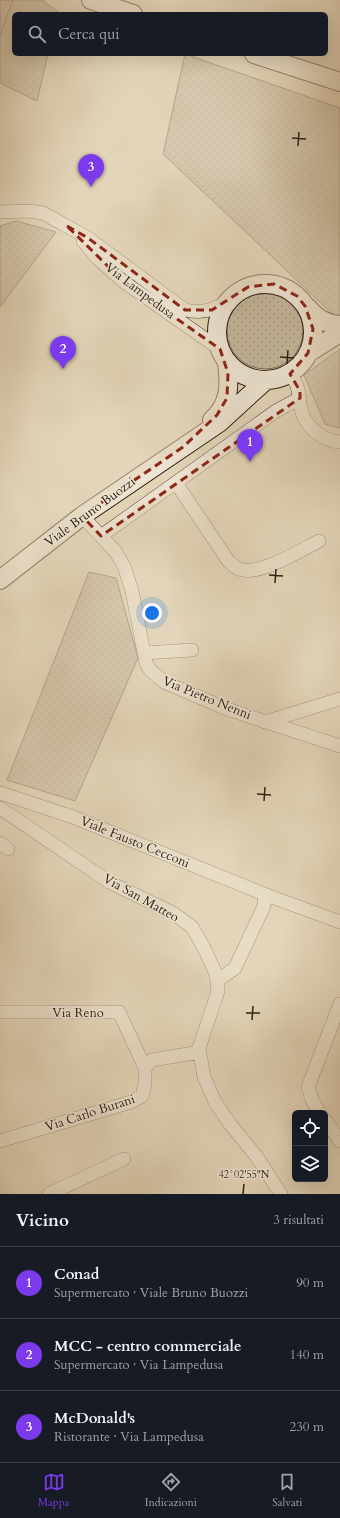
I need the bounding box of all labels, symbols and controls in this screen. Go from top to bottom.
search box [12,12,328,56]
icon: search [26,23,48,45]
text: Cerca qui [58,24,120,44]
pin: 3 [78,154,104,187]
street label: Via Lampedusa [101,259,179,324]
pin: 2 [50,336,76,369]
pin: 1 [237,429,263,462]
street label: Viale Bruno Buozzi [41,473,139,551]
your location [142,603,162,623]
street label: Via Pietro Nenni [160,672,254,724]
street label: Viale Fausto Cecconi [78,812,193,872]
street label: Via San Matteo [100,870,182,926]
street label: Via Reno [52,1004,104,1022]
street label: Via Carlo Burani [43,1090,138,1136]
map controls [292,1110,328,1182]
button: locate [292,1110,328,1146]
button: layers [292,1146,328,1182]
text: 42°02'55"N [219,1168,270,1182]
text: Vicino [16,1209,69,1232]
text: 3 risultati [273,1211,324,1229]
text: Conad [54,1264,99,1284]
text: 1 [26,1274,32,1292]
text: 90 m [296,1274,324,1292]
text: Supermercato · Viale Bruno Buozzi [54,1284,248,1302]
text: MCC - centro commerciale [54,1336,241,1356]
text: 2 [26,1346,32,1364]
text: 140 m [290,1346,324,1364]
text: Supermercato · Via Lampedusa [54,1356,223,1374]
text: McDonald's [54,1408,135,1428]
text: 3 [26,1418,32,1436]
text: 230 m [290,1418,324,1436]
text: Ristorante · Via Lampedusa [54,1428,204,1446]
tab: Mappa [38,1471,69,1510]
tab: Indicazioni [145,1471,197,1510]
tab: Salvati [272,1471,302,1510]

